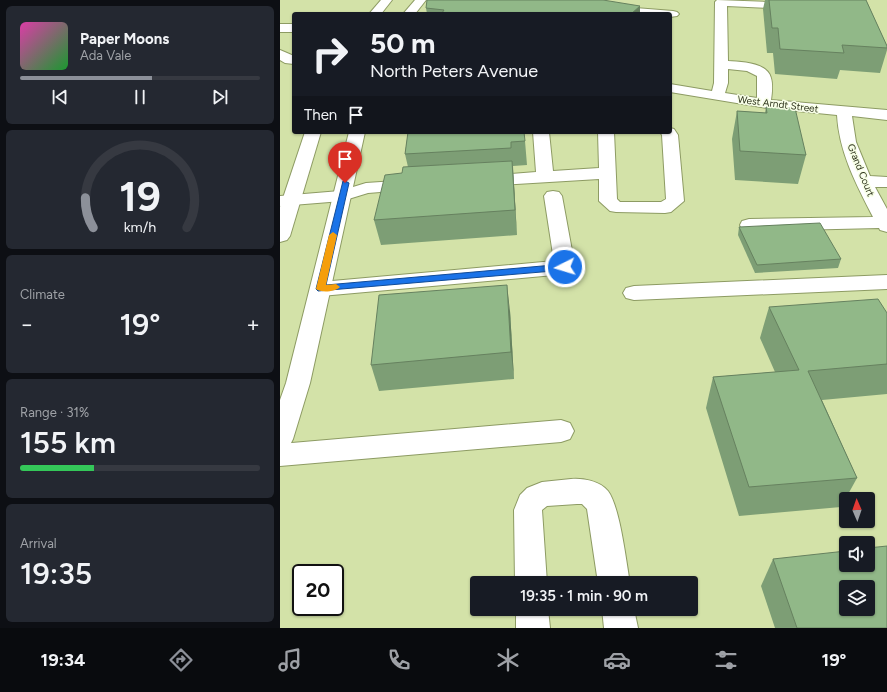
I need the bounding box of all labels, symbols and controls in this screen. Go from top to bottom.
text: 50 m [370,26,436,60]
icon: right [304,28,356,80]
text: Paper Moons [80,30,169,48]
text: Ada Vale [80,48,131,63]
text: North Peters Avenue [370,60,538,82]
icon: previous [49,86,71,108]
icon: pause [129,86,151,108]
icon: next [209,86,231,108]
street label: West Arndt Street [737,93,819,115]
icon: arrive [345,104,367,126]
text: Then [304,106,337,124]
pin [328,142,362,183]
street label: Grand Court [845,142,878,198]
icon: arrive [334,148,356,170]
text: 19 [119,170,161,220]
text: km/h [124,217,156,235]
position arrow [544,246,586,288]
text: Climate [20,287,65,302]
text: 19° [119,306,161,343]
text: − [20,311,34,338]
text: + [246,311,260,338]
text: Range · 31% [20,405,89,420]
text: 155 km [20,424,116,461]
north arrow [839,492,875,528]
map controls [839,492,875,616]
text: Arrival [20,536,57,551]
button: sound [839,536,875,572]
text: 19:35 [20,555,92,592]
speed limit sign: 20 [292,564,344,616]
button: layers [839,580,875,616]
text: 19:35 · 1 min · 90 m [520,587,648,605]
icon: directions [167,646,195,674]
icon: music [276,646,304,674]
icon: phone [385,646,413,674]
icon: climate [494,646,522,674]
icon: car [603,646,631,674]
icon: filters [712,646,740,674]
text: 19:34 [41,649,85,671]
text: 19° [822,649,846,671]

